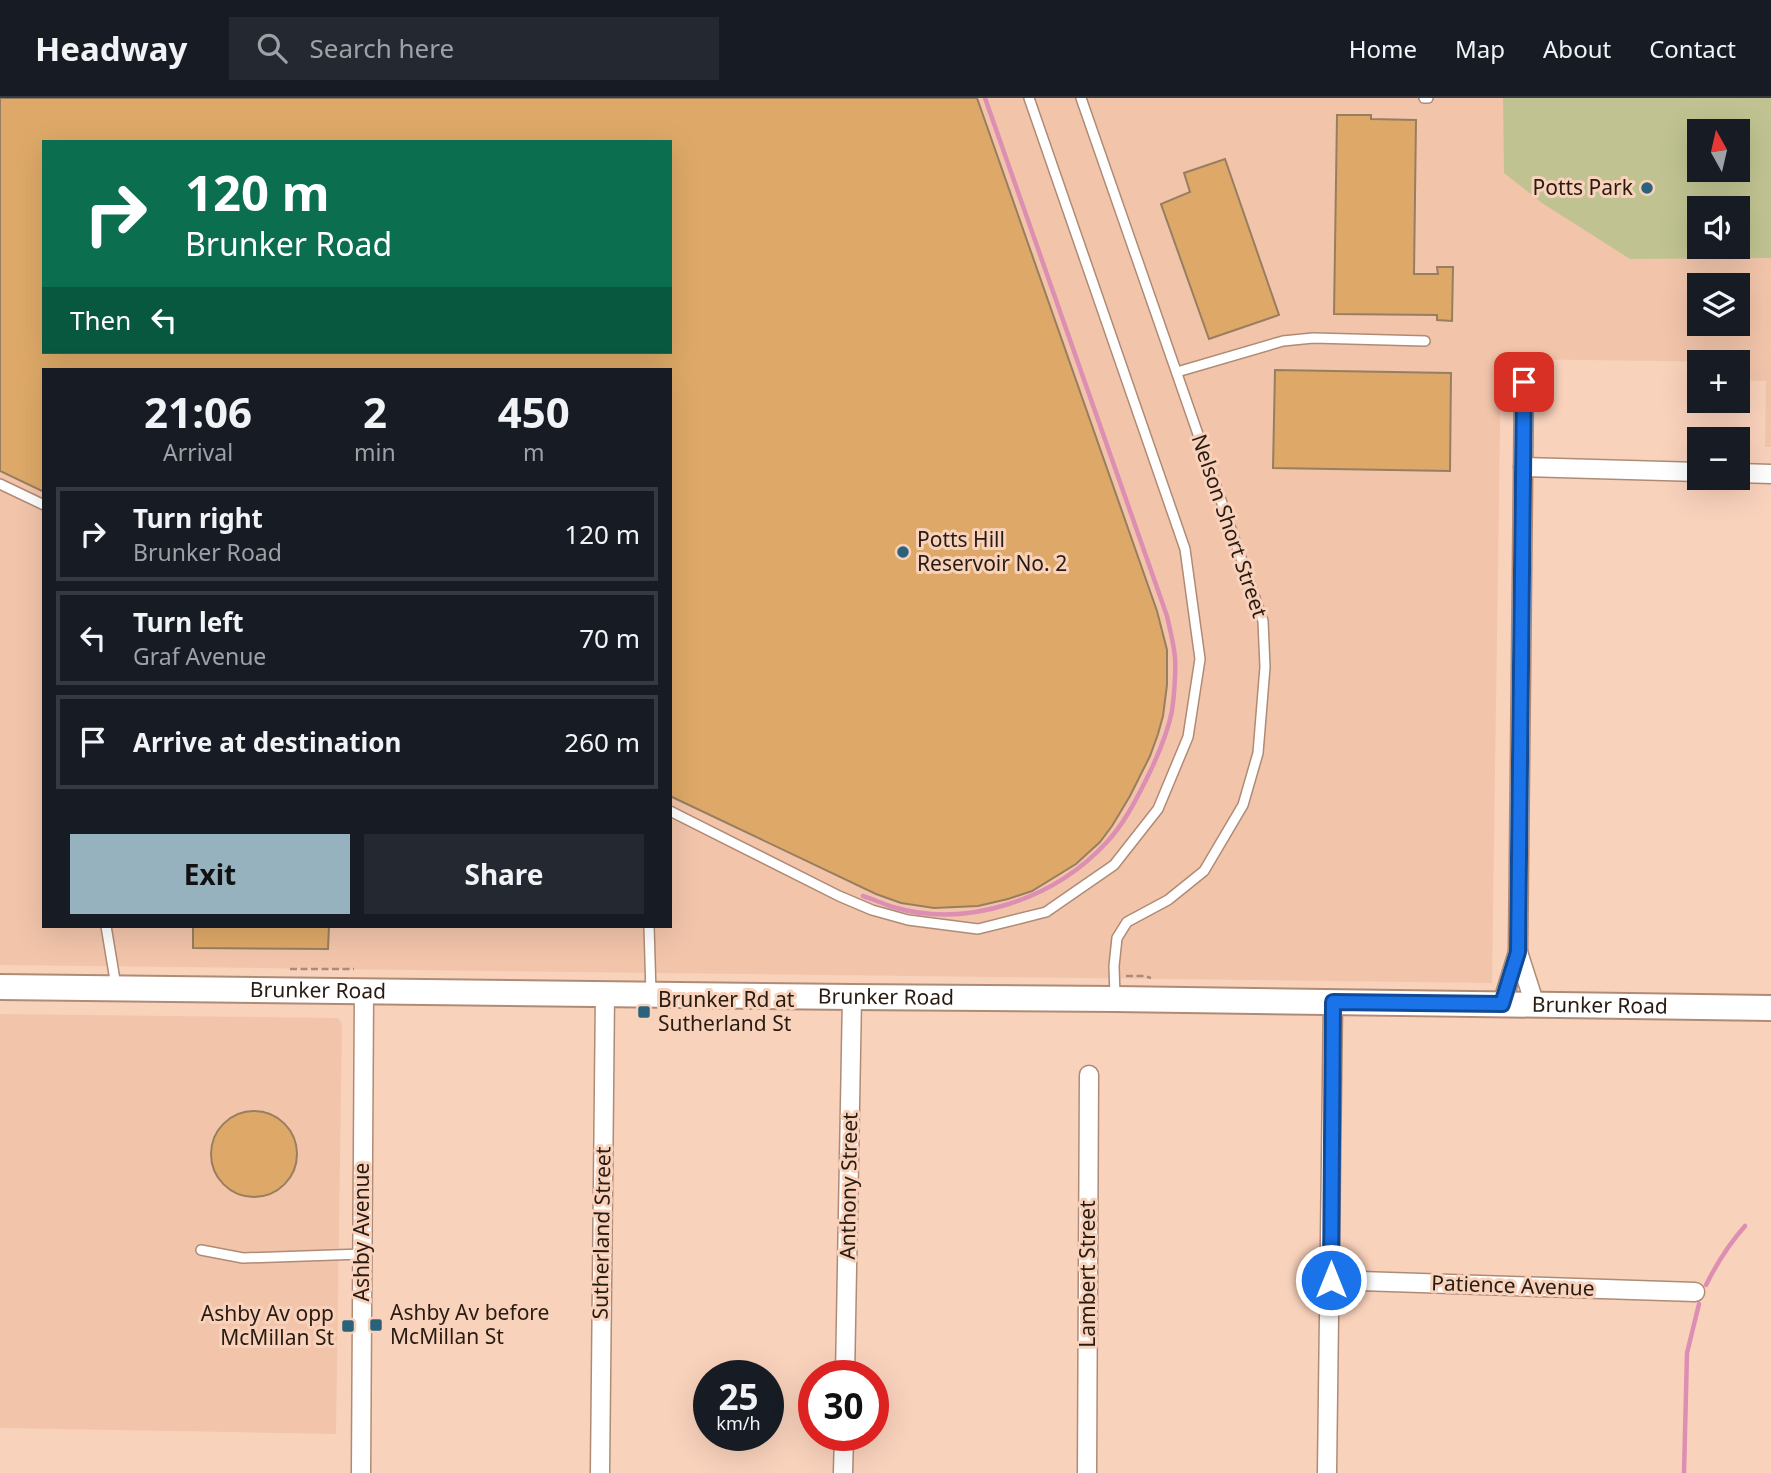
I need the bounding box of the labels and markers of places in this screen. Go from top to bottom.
place label: Potts Park [1533,173,1634,201]
marker: Potts Park [1639,180,1655,196]
pin [1494,352,1554,412]
place label: Potts Hill Reservoir No. 2 [917,525,1067,577]
marker: Potts Hill Reservoir No. 2 [895,544,911,560]
place label: Brunker Rd at Sutherland St [658,985,795,1037]
marker: Brunker Rd at Sutherland St [636,1004,652,1020]
place label: Ashby Av before McMillan St [390,1298,549,1350]
place label: Ashby Av opp McMillan St [201,1299,334,1351]
marker: Ashby Av before McMillan St [368,1317,384,1333]
marker: Ashby Av opp McMillan St [340,1318,356,1334]

